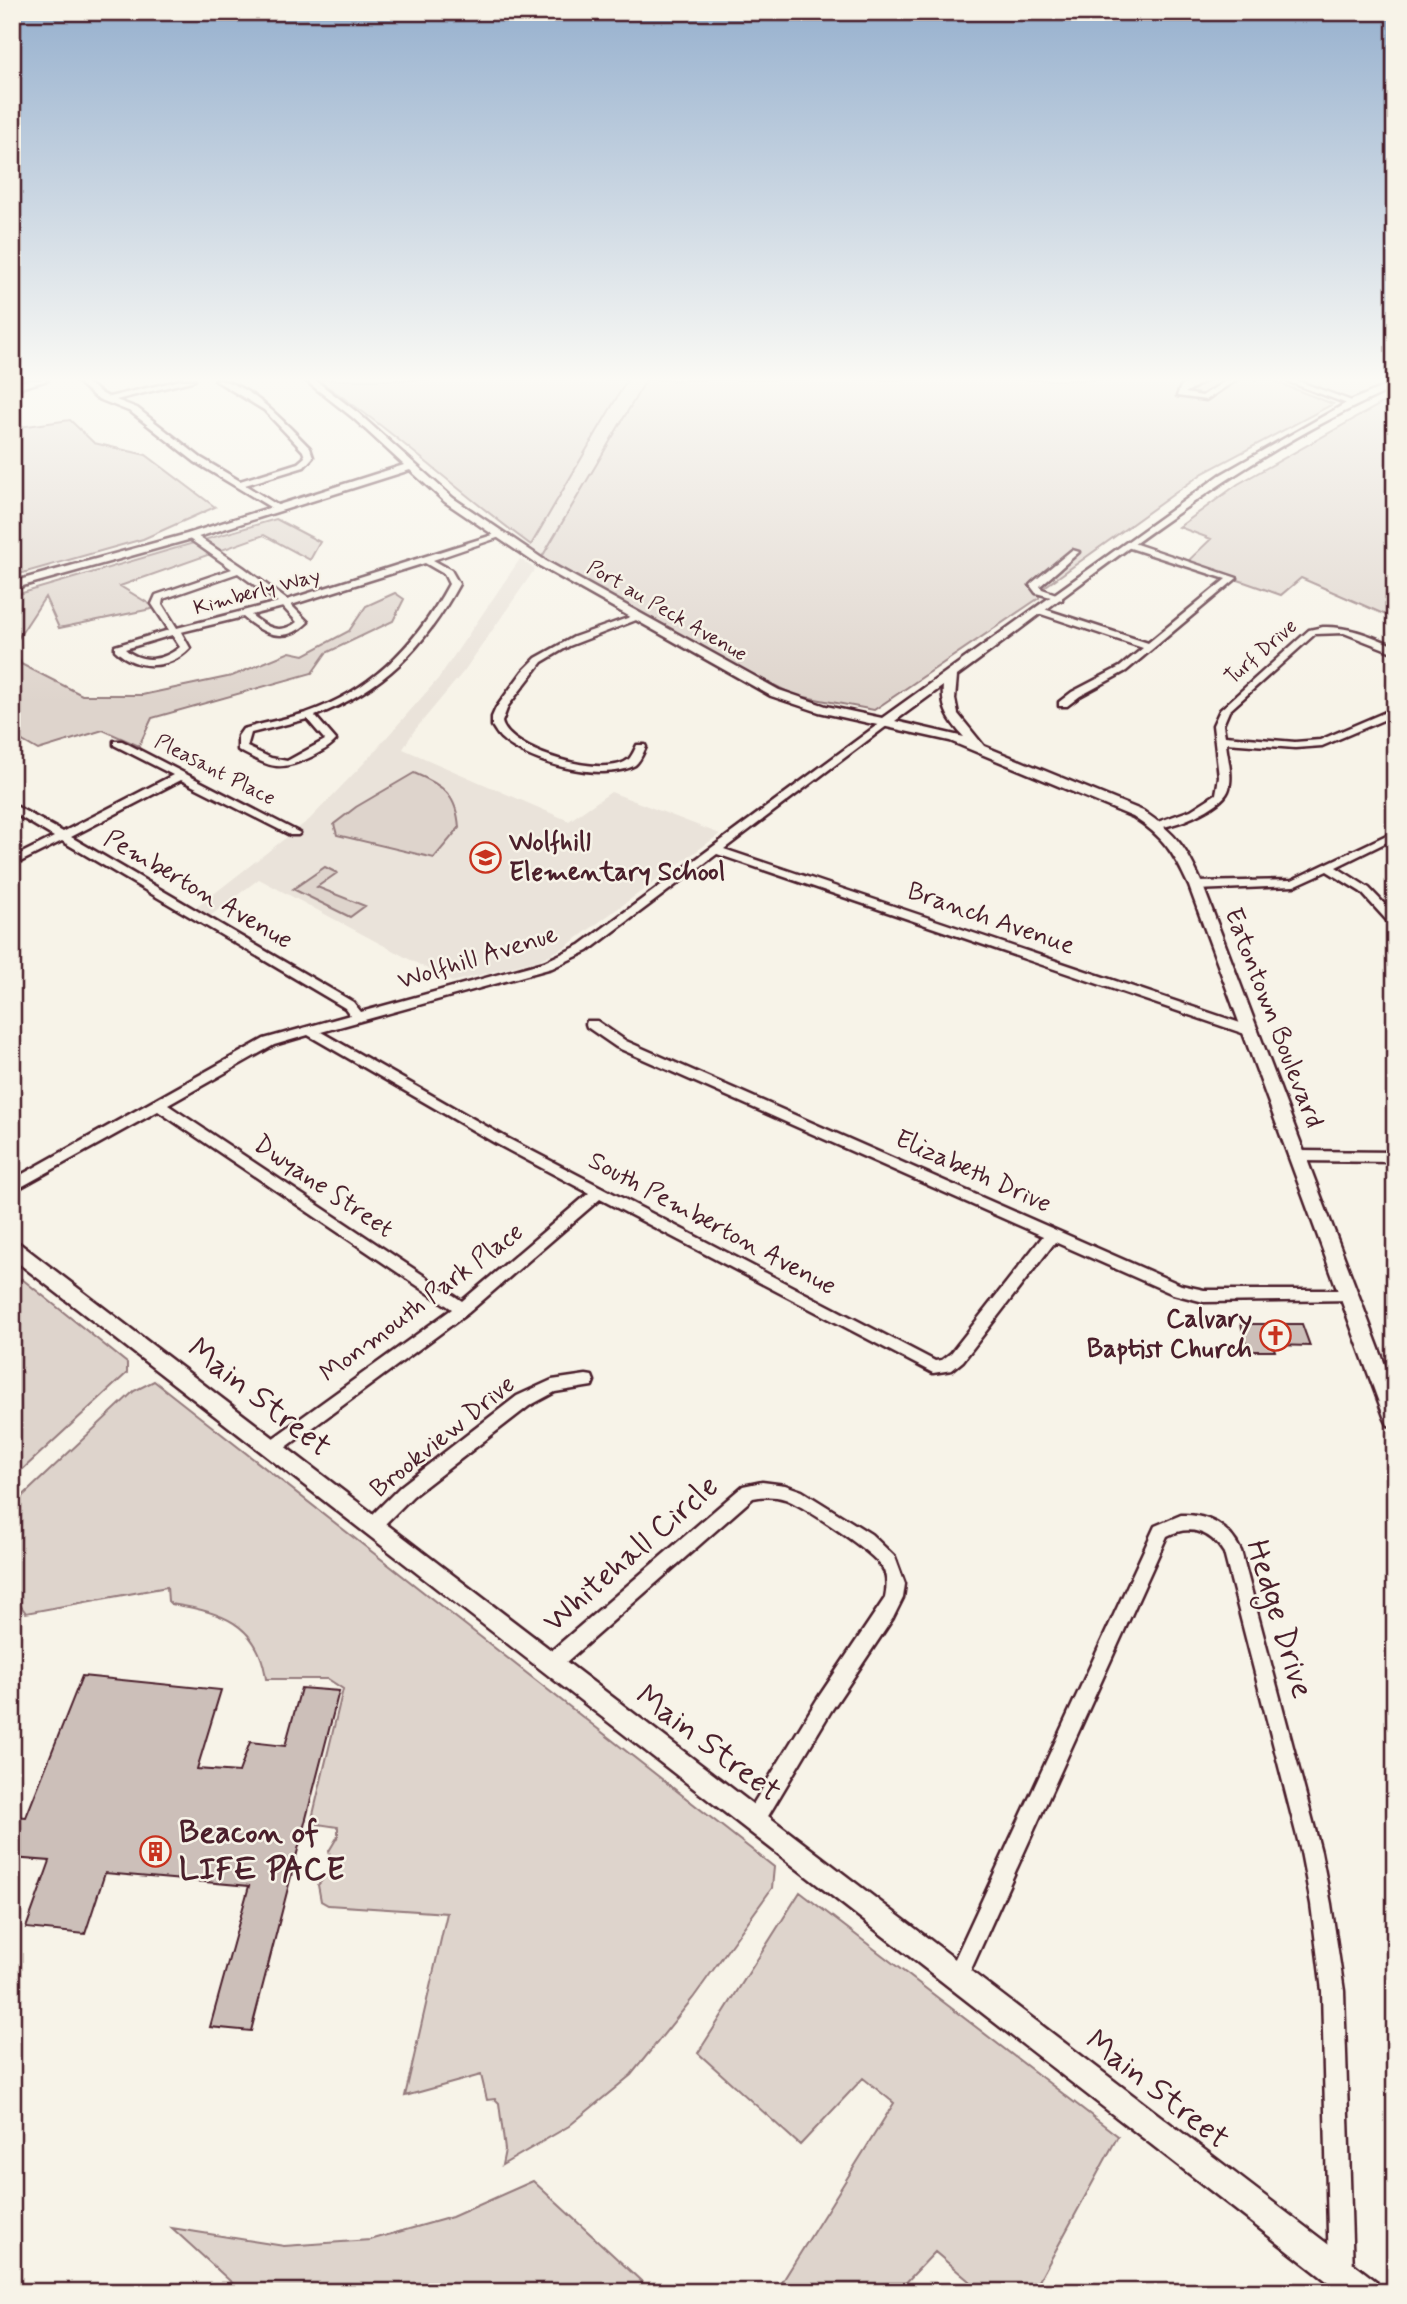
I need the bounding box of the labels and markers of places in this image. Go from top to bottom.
place label: Wolfhill Elementary School [508,826,725,890]
school or university icon: Wolfhill Elementary School [469,841,503,875]
place label: Calvary Baptist Church [1087,1303,1252,1367]
church icon: Calvary Baptist Church [1258,1318,1292,1352]
place label: Beacon of LIFE PACE [179,1812,345,1891]
building icon: Beacon of LIFE PACE [139,1834,173,1868]

